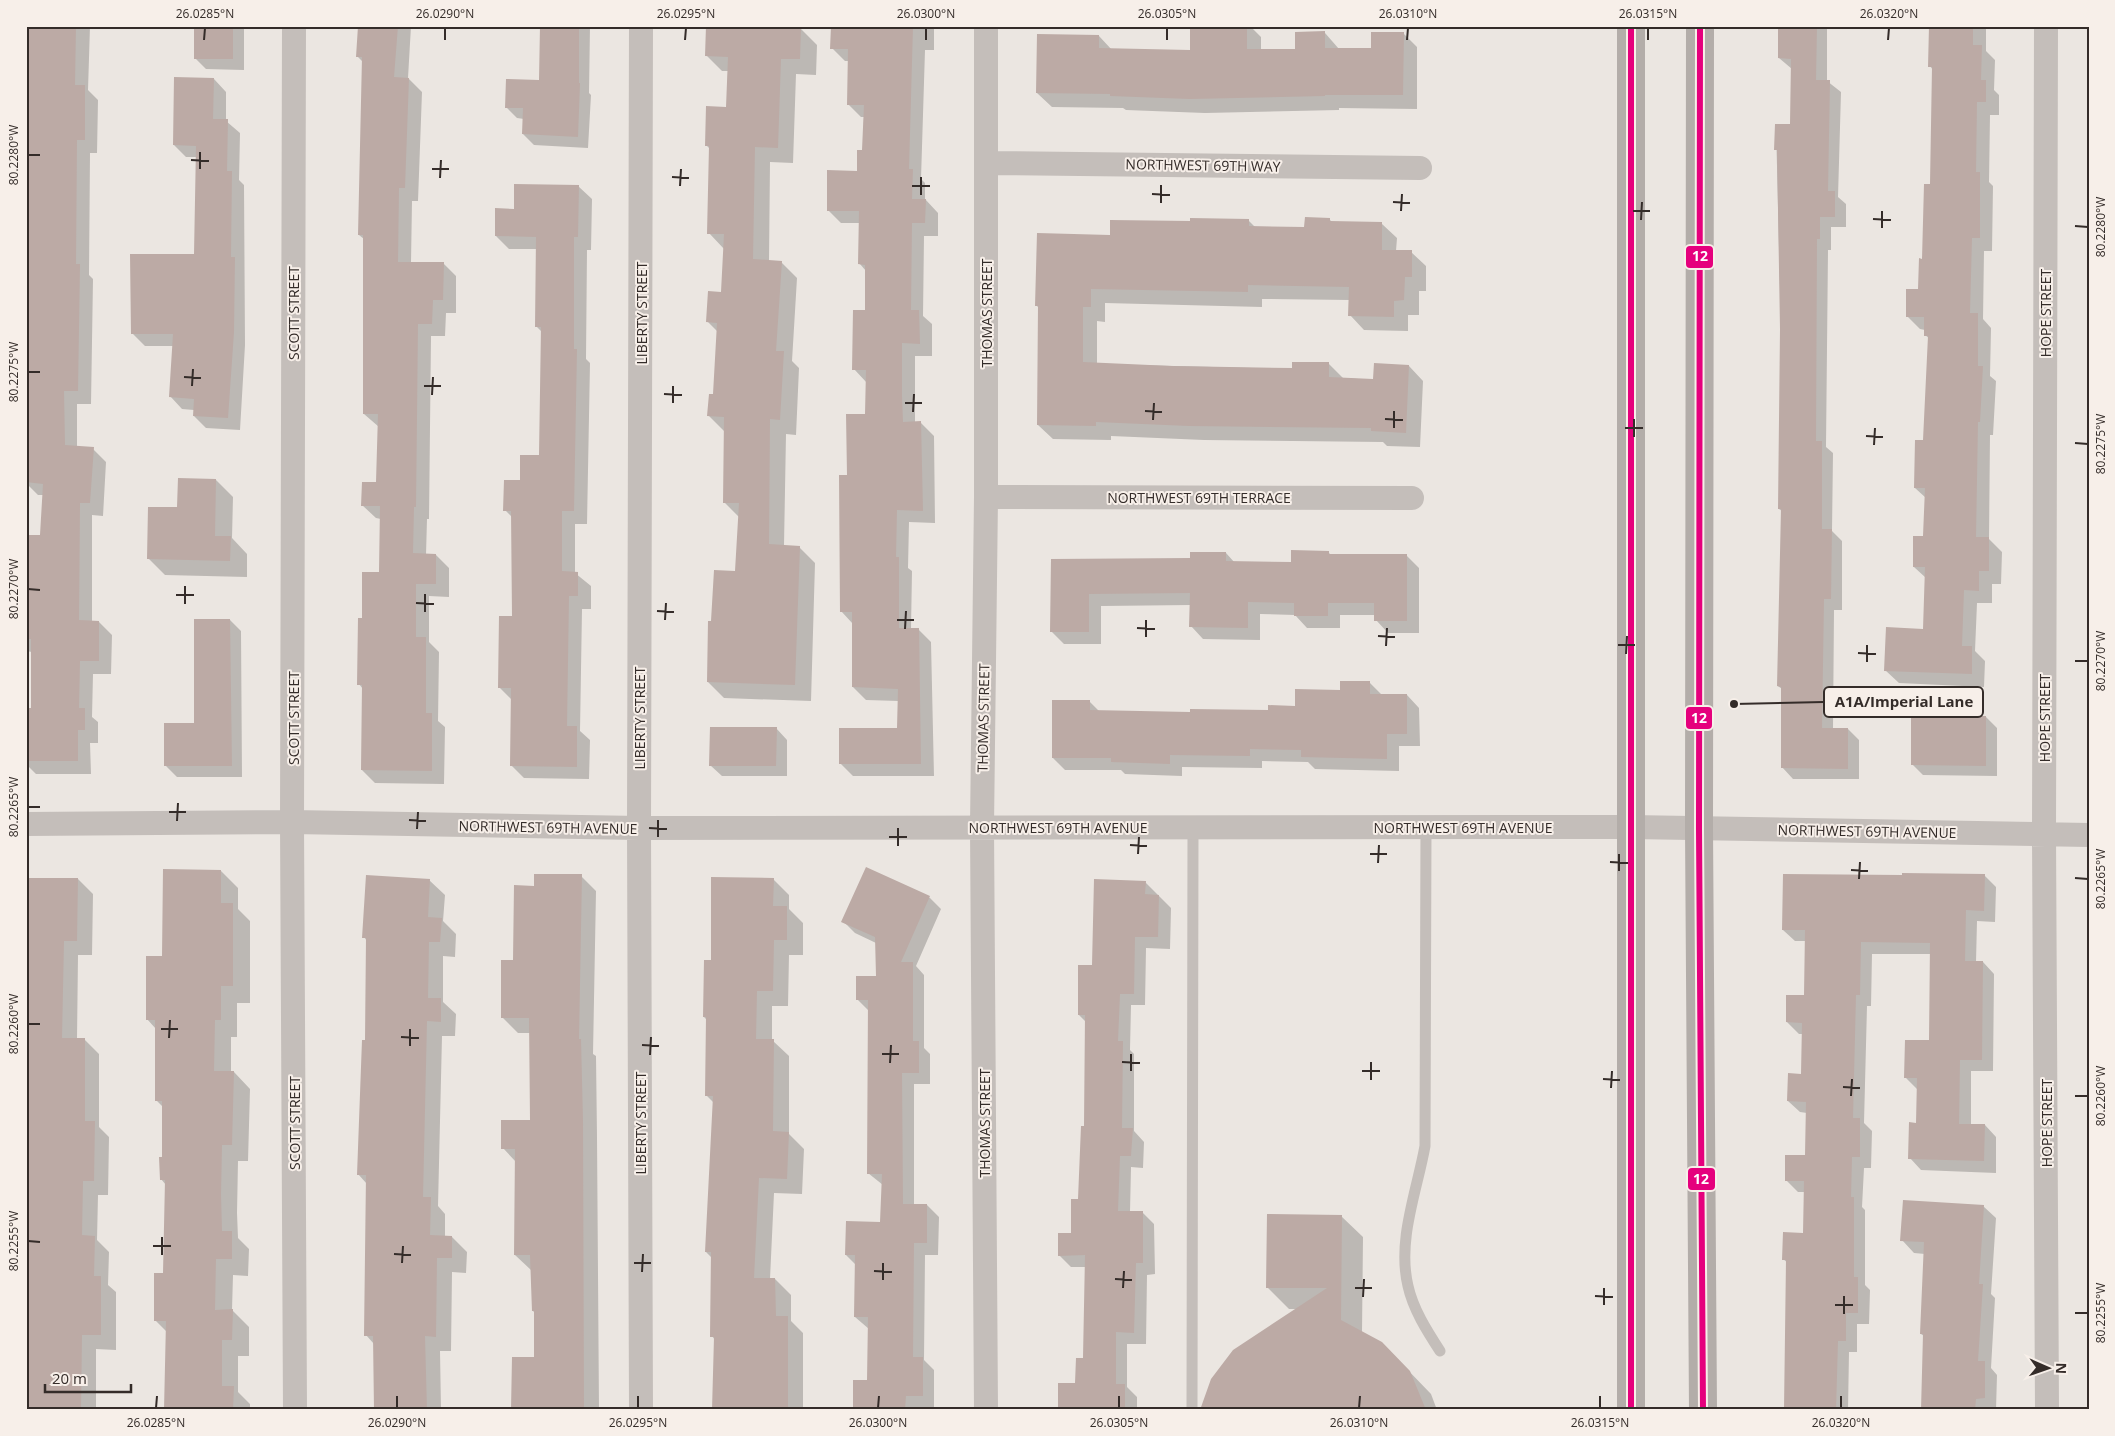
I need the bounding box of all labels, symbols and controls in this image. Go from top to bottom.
text: 26.0285°N [176,5,234,22]
text: 26.0290°N [416,5,474,22]
text: 26.0295°N [657,5,715,22]
text: 26.0300°N [897,5,955,22]
text: 26.0305°N [1138,5,1196,22]
text: 26.0310°N [1379,5,1437,22]
text: 26.0315°N [1619,5,1677,22]
text: 26.0320°N [1860,5,1918,22]
text: 80.2280°W [5,125,22,185]
street label: NORTHWEST 69TH WAY [1125,154,1281,176]
text: 80.2280°W [2092,197,2109,257]
line badge: 12 [1685,245,1714,269]
text: 12 [1692,246,1708,265]
street label: THOMAS STREET [977,258,996,367]
street label: LIBERTY STREET [632,261,651,365]
street label: SCOTT STREET [284,266,303,360]
street label: HOPE STREET [2036,269,2055,357]
text: 80.2275°W [5,342,22,402]
text: 80.2275°W [2092,414,2109,474]
street label: NORTHWEST 69TH TERRACE [1107,488,1291,507]
text: 80.2270°W [5,559,22,619]
text: 80.2270°W [2092,631,2109,691]
street label: THOMAS STREET [973,663,993,773]
street label: LIBERTY STREET [630,666,649,770]
street label: SCOTT STREET [284,671,303,765]
street label: HOPE STREET [2035,674,2054,762]
callout: A1A/Imperial Lane [1824,687,1983,717]
text: A1A/Imperial Lane [1835,691,1973,711]
line badge: 12 [1685,706,1713,730]
text: 12 [1691,708,1707,727]
text: 80.2265°W [5,777,22,837]
street label: NORTHWEST 69TH AVENUE [458,816,638,838]
street label: NORTHWEST 69TH AVENUE [968,818,1148,837]
street label: NORTHWEST 69TH AVENUE [1373,818,1553,837]
street label: NORTHWEST 69TH AVENUE [1777,820,1957,842]
text: 80.2265°W [2092,849,2109,909]
text: 80.2260°W [5,994,22,1054]
text: 80.2260°W [2092,1066,2109,1126]
street label: THOMAS STREET [975,1068,994,1177]
street label: LIBERTY STREET [631,1071,650,1175]
street label: SCOTT STREET [285,1076,304,1170]
street label: HOPE STREET [2037,1079,2056,1167]
line badge: 12 [1687,1167,1716,1191]
text: 12 [1693,1169,1709,1188]
text: 80.2255°W [5,1211,22,1271]
text: 80.2255°W [2092,1283,2109,1343]
north arrow [2022,1344,2072,1394]
scale bar [45,1361,131,1393]
text: N [2052,1362,2071,1374]
text: 20 m [52,1368,87,1388]
text: 26.0285°N [127,1414,185,1431]
text: 26.0290°N [368,1414,426,1431]
text: 26.0295°N [609,1414,667,1431]
text: 26.0300°N [849,1414,907,1431]
text: 26.0305°N [1090,1414,1148,1431]
text: 26.0310°N [1330,1414,1388,1431]
text: 26.0315°N [1571,1414,1629,1431]
text: 26.0320°N [1812,1414,1870,1431]

